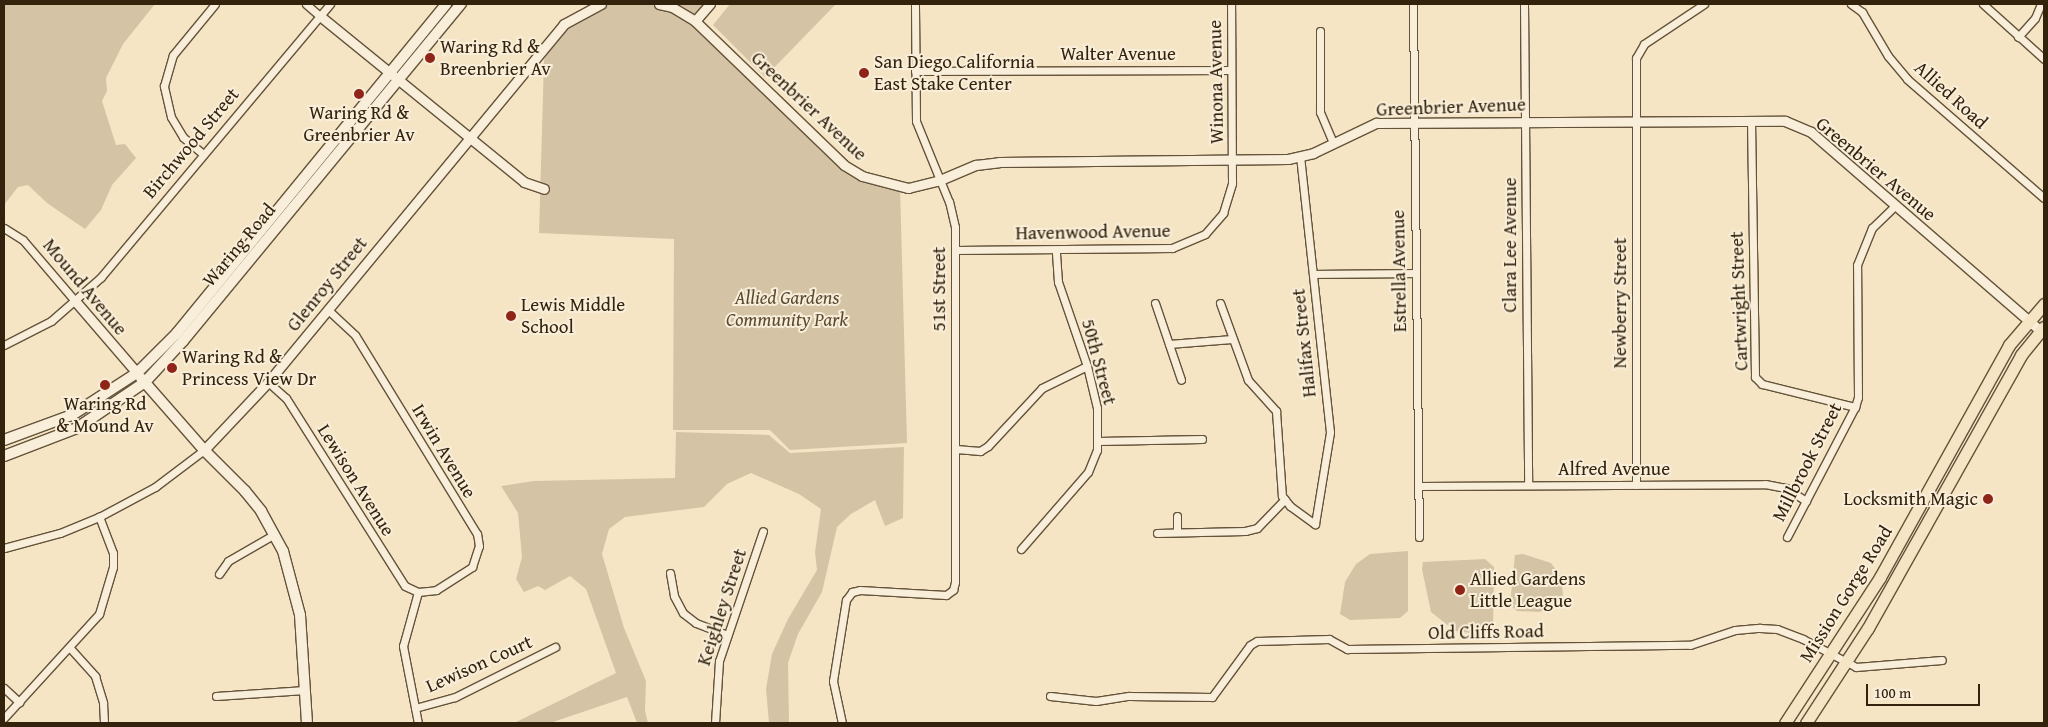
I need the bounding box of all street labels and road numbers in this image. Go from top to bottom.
street label: Winona Avenue [1204,20,1228,144]
street label: Walter Avenue [1060,43,1176,65]
street label: Greenbrier Avenue [747,47,871,165]
street label: Allied Road [1910,56,1992,134]
street label: Birchwood Street [138,83,244,203]
street label: Greenbrier Avenue [1376,93,1526,121]
street label: Greenbrier Avenue [1811,112,1941,226]
street label: Clara Lee Avenue [1499,177,1521,313]
street label: Waring Road [198,199,280,291]
street label: Estrella Avenue [1387,210,1411,332]
street label: Havenwood Avenue [1015,219,1171,245]
street label: Cartwright Street [1725,231,1753,371]
street label: Glenroy Street [282,232,372,336]
street label: Mound Avenue [38,234,132,340]
street label: Newberry Street [1609,238,1631,368]
street label: 51st Street [928,247,950,331]
street label: Halifax Street [1287,287,1321,399]
street label: 50th Street [1077,317,1121,407]
street label: Millbrook Street [1767,399,1847,525]
street label: Irwin Avenue [407,400,481,502]
street label: Lewison Avenue [313,420,399,540]
street label: Alfred Avenue [1558,458,1670,480]
street label: Mission Gorge Road [1795,521,1897,667]
street label: Keighley Street [692,546,752,668]
street label: Old Cliffs Road [1428,620,1544,644]
street label: Lewison Court [422,630,536,698]

